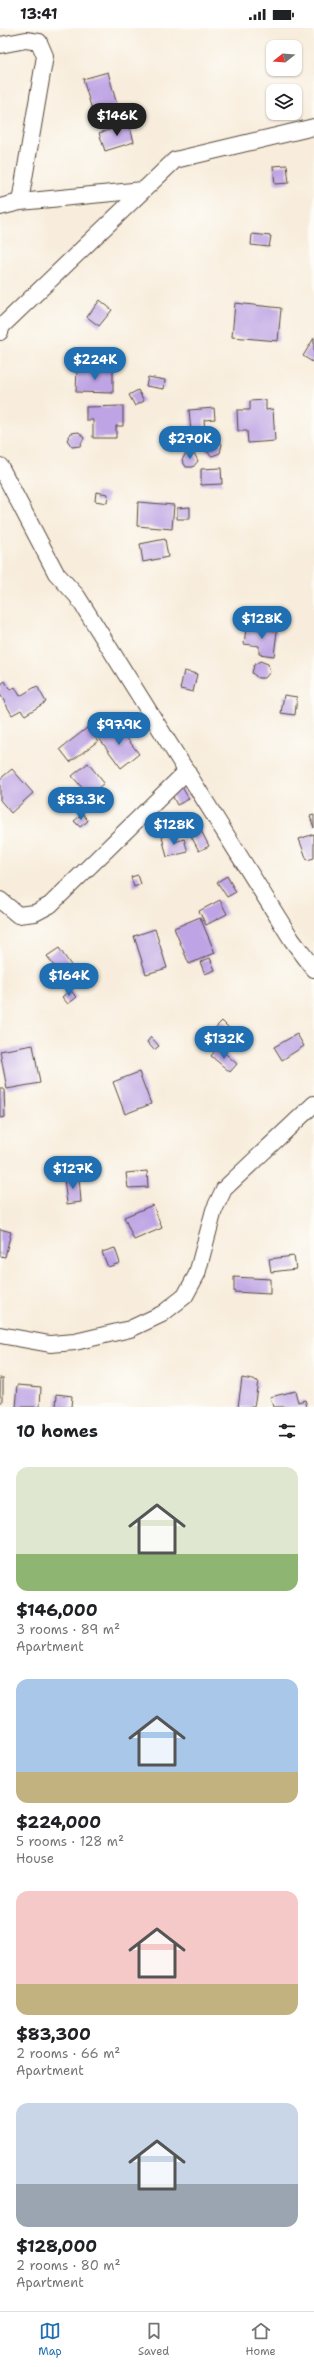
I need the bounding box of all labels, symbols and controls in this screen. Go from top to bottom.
text: 13:41 [20,4,58,24]
north arrow [266,40,302,76]
map controls [266,40,302,120]
button: layers [266,84,302,120]
pin: $146K [89,103,145,137]
text: $146K [96,107,138,124]
pin: $224K [67,347,123,381]
text: $224K [73,351,117,368]
pin: $270K [162,426,218,460]
text: $270K [168,430,212,447]
pin: $128K [234,606,290,640]
text: $128K [242,610,282,627]
pin: $97.9K [86,712,152,746]
text: $97.9K [96,716,142,733]
pin: $83.3K [48,787,114,821]
text: $83.3K [57,791,105,808]
pin: $128K [146,812,202,846]
text: $128K [154,816,194,833]
pin: $164K [41,963,97,997]
text: $164K [48,967,90,984]
pin: $132K [196,1026,252,1060]
text: $132K [204,1030,244,1047]
pin: $127K [45,1156,101,1190]
text: $127K [53,1160,93,1177]
text: 10 homes [16,1420,98,1442]
icon: filters [276,1420,298,1442]
icon: home [121,1493,193,1565]
text: $146,000 [16,1599,98,1621]
text: 3 rooms · 89 m² [16,1621,120,1638]
text: Apartment [16,1638,84,1655]
icon: home [121,1705,193,1777]
text: $224,000 [16,1811,101,1833]
text: 5 rooms · 128 m² [16,1833,124,1850]
text: House [16,1850,54,1867]
icon: home [121,1917,193,1989]
text: $83,300 [16,2023,91,2045]
text: 2 rooms · 66 m² [16,2045,120,2062]
text: Apartment [16,2062,84,2079]
icon: home [121,2129,193,2201]
text: $128,000 [16,2235,97,2257]
text: 2 rooms · 80 m² [16,2257,120,2274]
text: Apartment [16,2274,84,2291]
tab: Map [38,2320,62,2359]
tab: Saved [138,2320,169,2359]
tab: Home [246,2320,276,2359]

